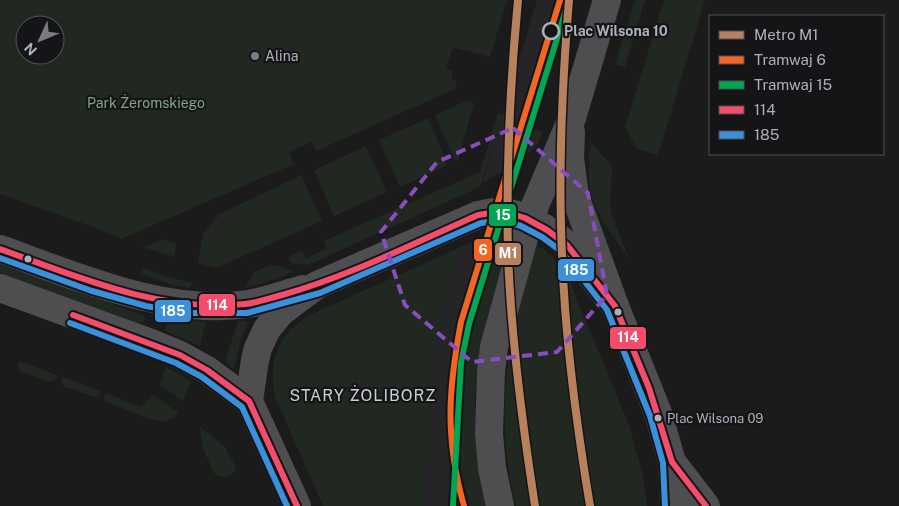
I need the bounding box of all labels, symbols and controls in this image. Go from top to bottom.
north arrow [15,15,65,65]
legend [709,15,884,155]
marker: Plac Wilsona 10 [542,22,560,40]
place label: Plac Wilsona 10 [564,23,668,39]
text: Metro M1 [754,26,818,43]
text: N [21,40,40,59]
place label: Alina [265,48,298,64]
marker: Alina [249,50,261,62]
text: Tramwaj 6 [754,51,826,68]
text: Tramwaj 15 [754,76,832,93]
park label: Park Żeromskiego [87,93,205,111]
text: 114 [754,101,776,118]
text: 185 [754,126,779,143]
line badge: 15 [488,203,517,227]
text: 15 [495,207,511,223]
line badge: 6 [473,238,493,262]
text: 6 [478,242,488,258]
line badge: M1 [494,242,522,266]
text: M1 [499,245,517,261]
unlabelled marker [23,254,33,264]
line badge: 185 [557,258,595,282]
text: 185 [564,262,588,278]
line badge: 114 [198,293,236,317]
text: 114 [206,297,228,313]
line badge: 185 [154,299,192,323]
text: 185 [161,303,185,319]
unlabelled marker [613,307,623,317]
line badge: 114 [609,326,647,350]
text: 114 [617,329,639,345]
district label: STARY ŻOLIBORZ [289,385,437,405]
place label: Plac Wilsona 09 [667,411,763,426]
marker: Plac Wilsona 09 [653,413,663,423]

